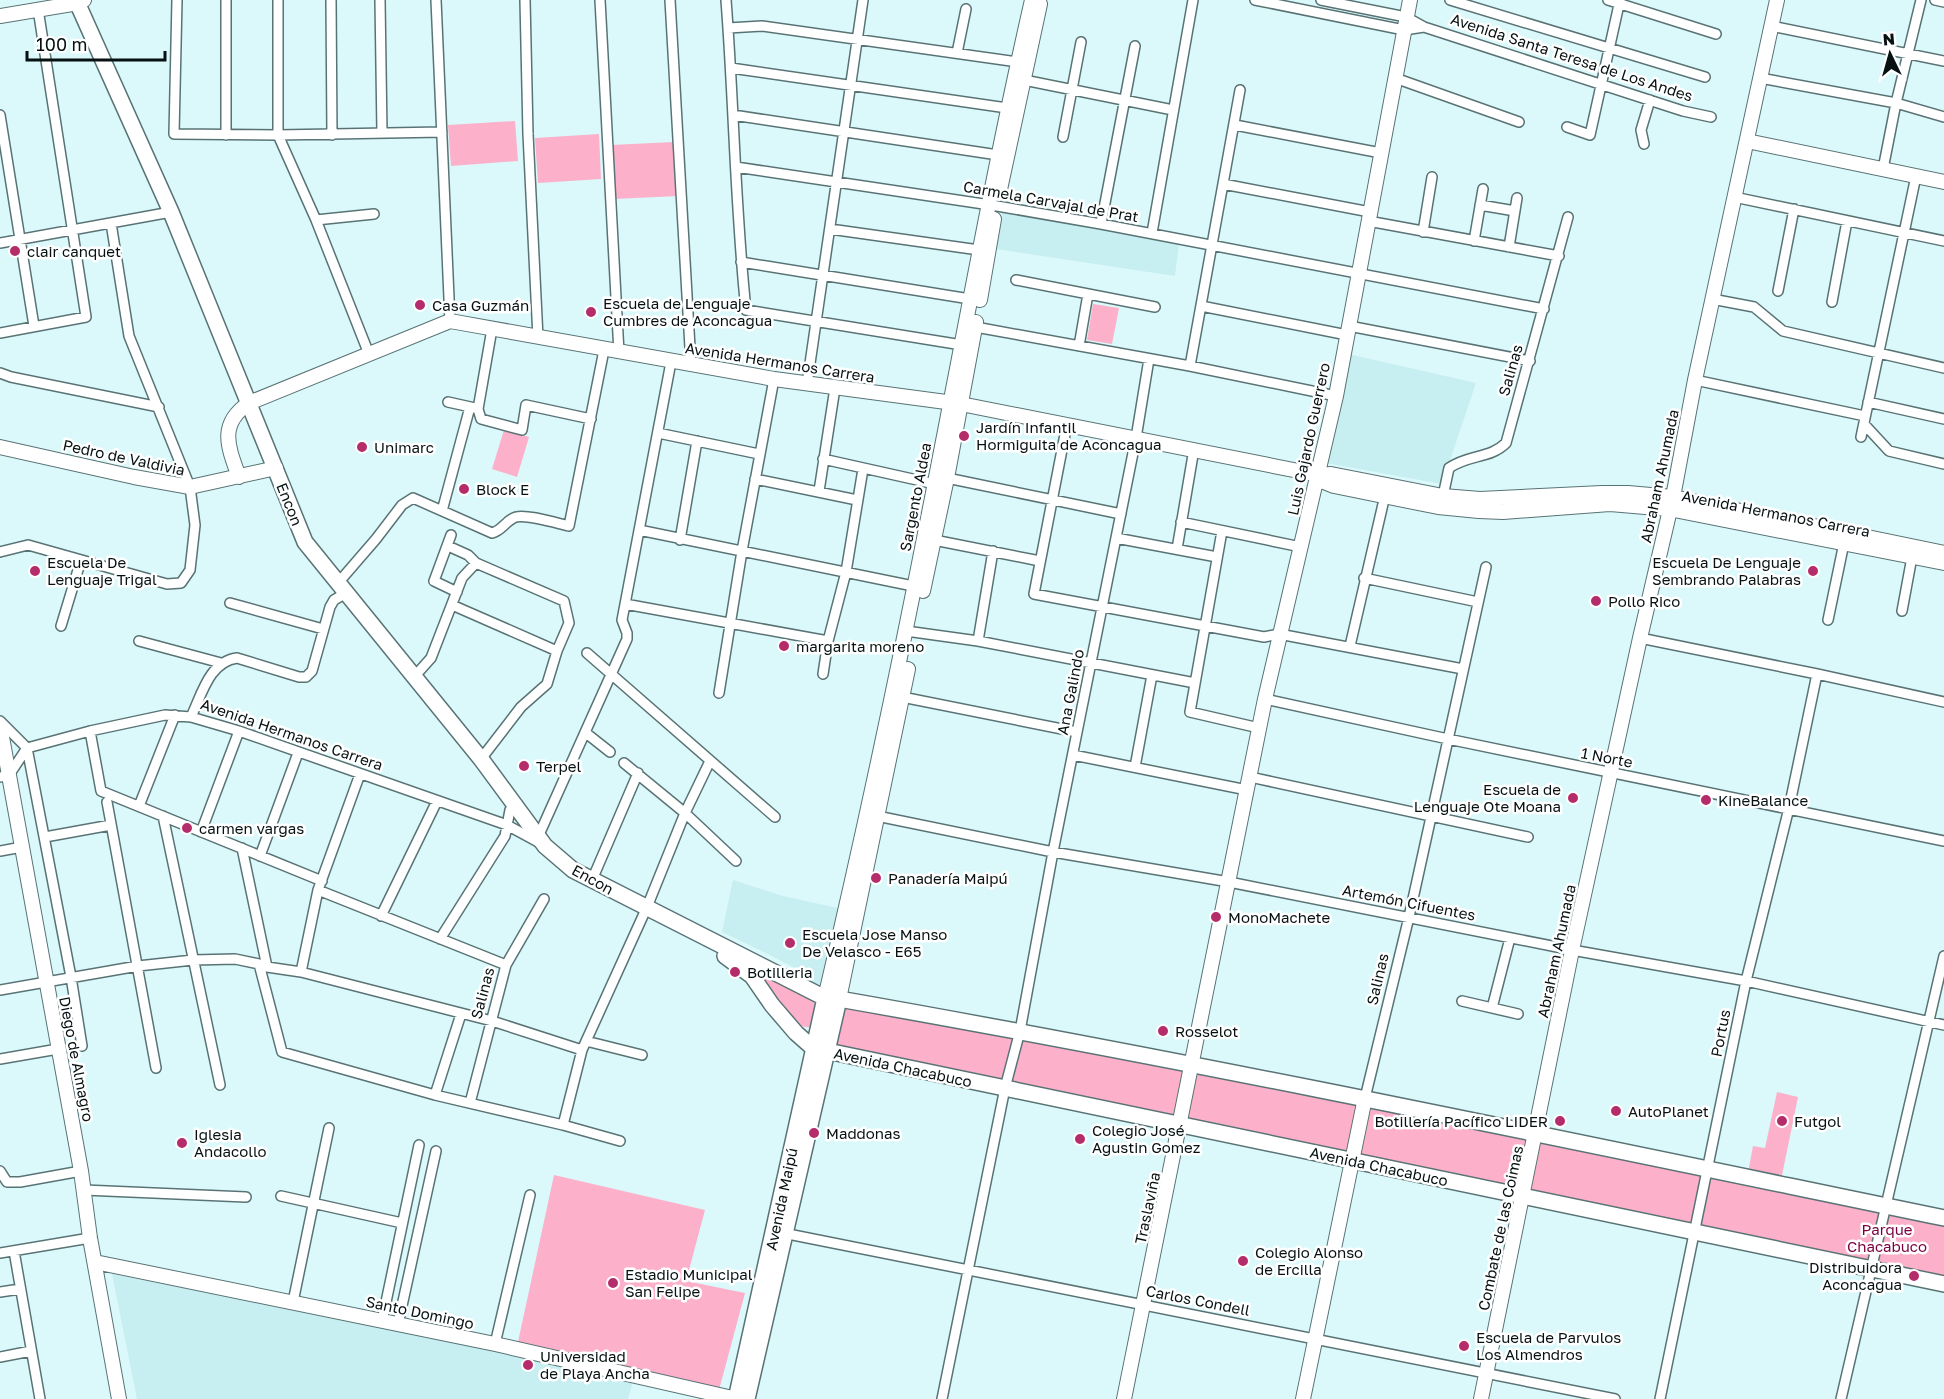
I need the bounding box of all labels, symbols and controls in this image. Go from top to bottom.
street label: Avenida Santa Teresa de Los Andes [1449,9,1695,105]
scale bar [27,24,165,62]
north arrow [1860,24,1920,84]
text: N [1882,29,1896,50]
text: 100 m [36,33,87,55]
street label: Carmela Carvajal de Prat [962,177,1140,225]
place label: clair canquet [27,242,121,260]
marker: clair canquet [8,244,22,258]
place label: Escuela de Lenguaje Cumbres de Aconcagua [603,294,772,329]
place label: Casa Guzmán [432,296,529,314]
marker: Casa Guzmán [413,298,427,312]
marker: Escuela de Lenguaje Cumbres de Aconcagua [584,305,598,319]
street label: Avenida Hermanos Carrera [684,338,876,386]
street label: Salinas [1494,342,1526,398]
street label: Luis Gajardo Guerrero [1283,361,1333,517]
street label: Abraham Ahumada [1636,408,1682,544]
place label: Jardín Infantil Hormiguita de Aconcagua [976,418,1162,453]
marker: Jardín Infantil Hormiguita de Aconcagua [957,429,971,443]
street label: Pedro de Valdivia [61,435,187,479]
place label: Unimarc [374,438,434,456]
marker: Unimarc [355,440,369,454]
street label: Sargento Aldea [896,441,934,553]
street label: Encon [273,480,307,528]
place label: Block E [476,480,529,498]
marker: Block E [457,482,471,496]
street label: Avenida Hermanos Carrera [1680,486,1872,540]
place label: Escuela De Lenguaje Trigal [47,553,157,588]
place label: Escuela De Lenguaje Sembrando Palabras [1652,553,1801,588]
marker: Escuela De Lenguaje Trigal [28,564,42,578]
marker: Escuela De Lenguaje Sembrando Palabras [1806,564,1820,578]
place label: Pollo Rico [1608,592,1680,610]
marker: Pollo Rico [1589,594,1603,608]
place label: margarita moreno [796,637,924,655]
marker: margarita moreno [777,639,791,653]
street label: Ana Galindo [1053,648,1087,736]
street label: Avenida Hermanos Carrera [199,694,385,774]
street label: 1 Norte [1580,743,1635,771]
place label: Terpel [536,757,581,775]
marker: Terpel [517,759,531,773]
place label: Escuela de Lenguaje Ote Moana [1414,780,1561,815]
marker: Escuela de Lenguaje Ote Moana [1566,791,1580,805]
place label: KineBalance [1718,791,1808,809]
marker: KineBalance [1699,793,1713,807]
place label: carmen vargas [199,819,304,837]
marker: carmen vargas [180,821,194,835]
street label: Encon [569,860,617,898]
place label: Panadería Maipú [888,869,1008,887]
marker: Panadería Maipú [869,871,883,885]
street label: Artemón Cifuentes [1341,880,1477,924]
street label: Abraham Ahumada [1533,883,1579,1019]
place label: MonoMachete [1228,908,1331,926]
marker: MonoMachete [1209,910,1223,924]
place label: Escuela Jose Manso De Velasco - E65 [802,925,947,960]
marker: Escuela Jose Manso De Velasco - E65 [783,936,797,950]
street label: Salinas [1362,951,1392,1007]
place label: Botilleria [747,963,813,981]
street label: Salinas [467,965,498,1021]
marker: Botilleria [728,965,742,979]
street label: Diego de Almagro [56,995,98,1123]
street label: Portus [1707,1008,1733,1058]
place label: Rosselot [1175,1022,1238,1040]
marker: Rosselot [1156,1024,1170,1038]
street label: Avenida Chacabuco [832,1044,974,1090]
place label: AutoPlanet [1628,1102,1709,1120]
marker: AutoPlanet [1609,1104,1623,1118]
place label: Botillería Pacífico LIDER [1375,1112,1548,1130]
place label: Futgol [1794,1112,1841,1130]
marker: Botillería Pacífico LIDER [1553,1114,1567,1128]
marker: Futgol [1775,1114,1789,1128]
place label: Colegio José Agustin Gomez [1092,1121,1201,1156]
place label: Maddonas [826,1124,901,1142]
place label: Iglesia Andacollo [194,1125,267,1160]
marker: Maddonas [807,1126,821,1140]
marker: Colegio José Agustin Gomez [1073,1132,1087,1146]
marker: Iglesia Andacollo [175,1136,189,1150]
street label: Avenida Chacabuco [1308,1143,1450,1189]
street label: Combate de las Coimas [1474,1144,1526,1312]
street label: Avenida Maipú [761,1146,801,1252]
street label: Traslaviña [1131,1170,1163,1246]
park label: Parque Chacabuco [1847,1220,1927,1255]
place label: Colegio Alonso de Ercilla [1255,1243,1363,1278]
marker: Colegio Alonso de Ercilla [1236,1254,1250,1268]
place label: Distribuidora Aconcagua [1809,1258,1902,1293]
place label: Estadio Municipal San Felipe [625,1265,753,1300]
marker: Distribuidora Aconcagua [1907,1269,1921,1283]
marker: Estadio Municipal San Felipe [606,1276,620,1290]
street label: Carlos Condell [1144,1281,1252,1319]
street label: Santo Domingo [364,1292,476,1332]
place label: Escuela de Parvulos Los Almendros [1476,1328,1621,1363]
marker: Escuela de Parvulos Los Almendros [1457,1339,1471,1353]
place label: Universidad de Playa Ancha [540,1347,650,1382]
marker: Universidad de Playa Ancha [521,1358,535,1372]

